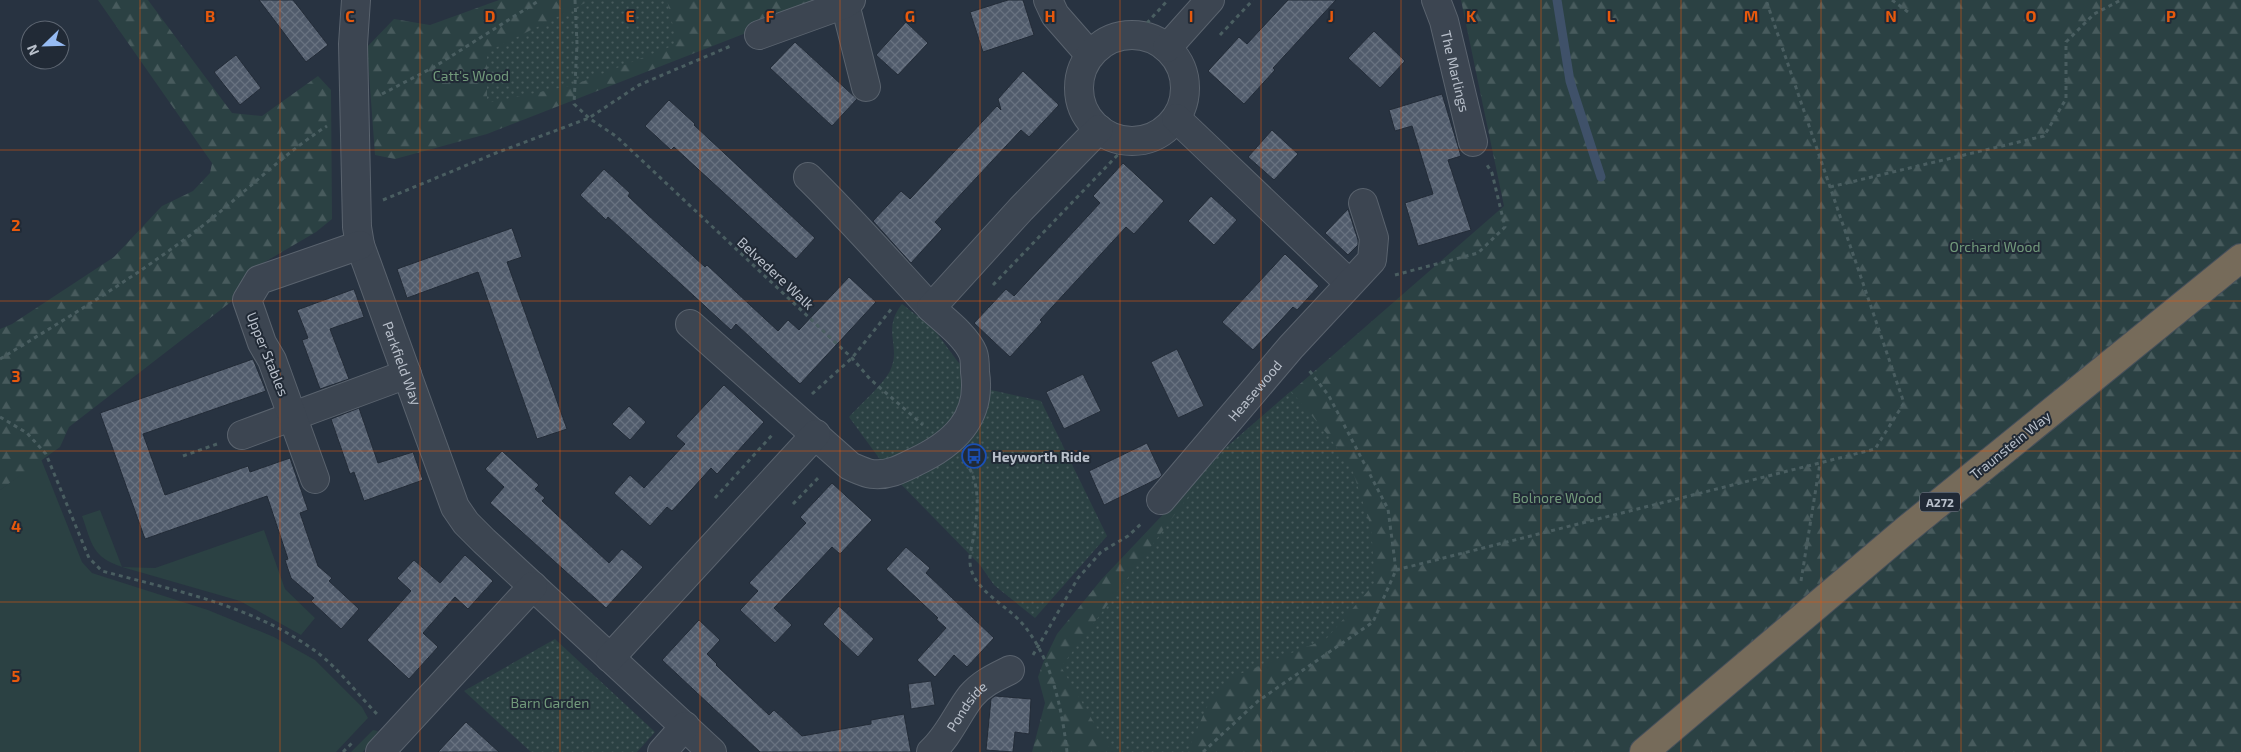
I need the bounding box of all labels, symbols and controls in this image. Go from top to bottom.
text: B [205,6,215,25]
text: C [345,6,355,25]
text: D [485,6,496,25]
text: E [625,6,635,25]
text: F [766,6,775,25]
text: G [905,6,915,25]
text: H [1044,6,1056,25]
text: I [1189,6,1193,25]
text: J [1328,6,1334,25]
text: K [1466,6,1477,25]
text: L [1607,6,1616,25]
text: M [1744,6,1758,25]
text: N [1885,6,1897,25]
text: O [2025,6,2037,25]
text: P [2166,6,2176,25]
north arrow [20,20,70,70]
street label: The Marlings [1438,29,1474,114]
text: N [23,42,42,58]
park label: Catt's Wood [433,67,509,84]
text: 2 [11,215,21,234]
street label: Belvedere Walk [734,233,818,313]
park label: Orchard Wood [1950,238,2040,255]
street label: Upper Stables [243,310,293,398]
street label: Parkfield Way [380,319,426,408]
street label: Heasewood [1224,356,1285,424]
text: 3 [11,366,21,385]
street label: Traunstein Way [1966,407,2054,483]
bus stop icon: Heyworth Ride [961,443,987,469]
place label: Heyworth Ride [992,448,1090,465]
park label: Bolnore Wood [1512,489,1602,506]
road number: A272 [1920,492,1960,512]
text: 4 [11,516,21,535]
text: 5 [12,666,21,685]
street label: Pondside [942,677,990,734]
park label: Barn Garden [511,694,589,711]

